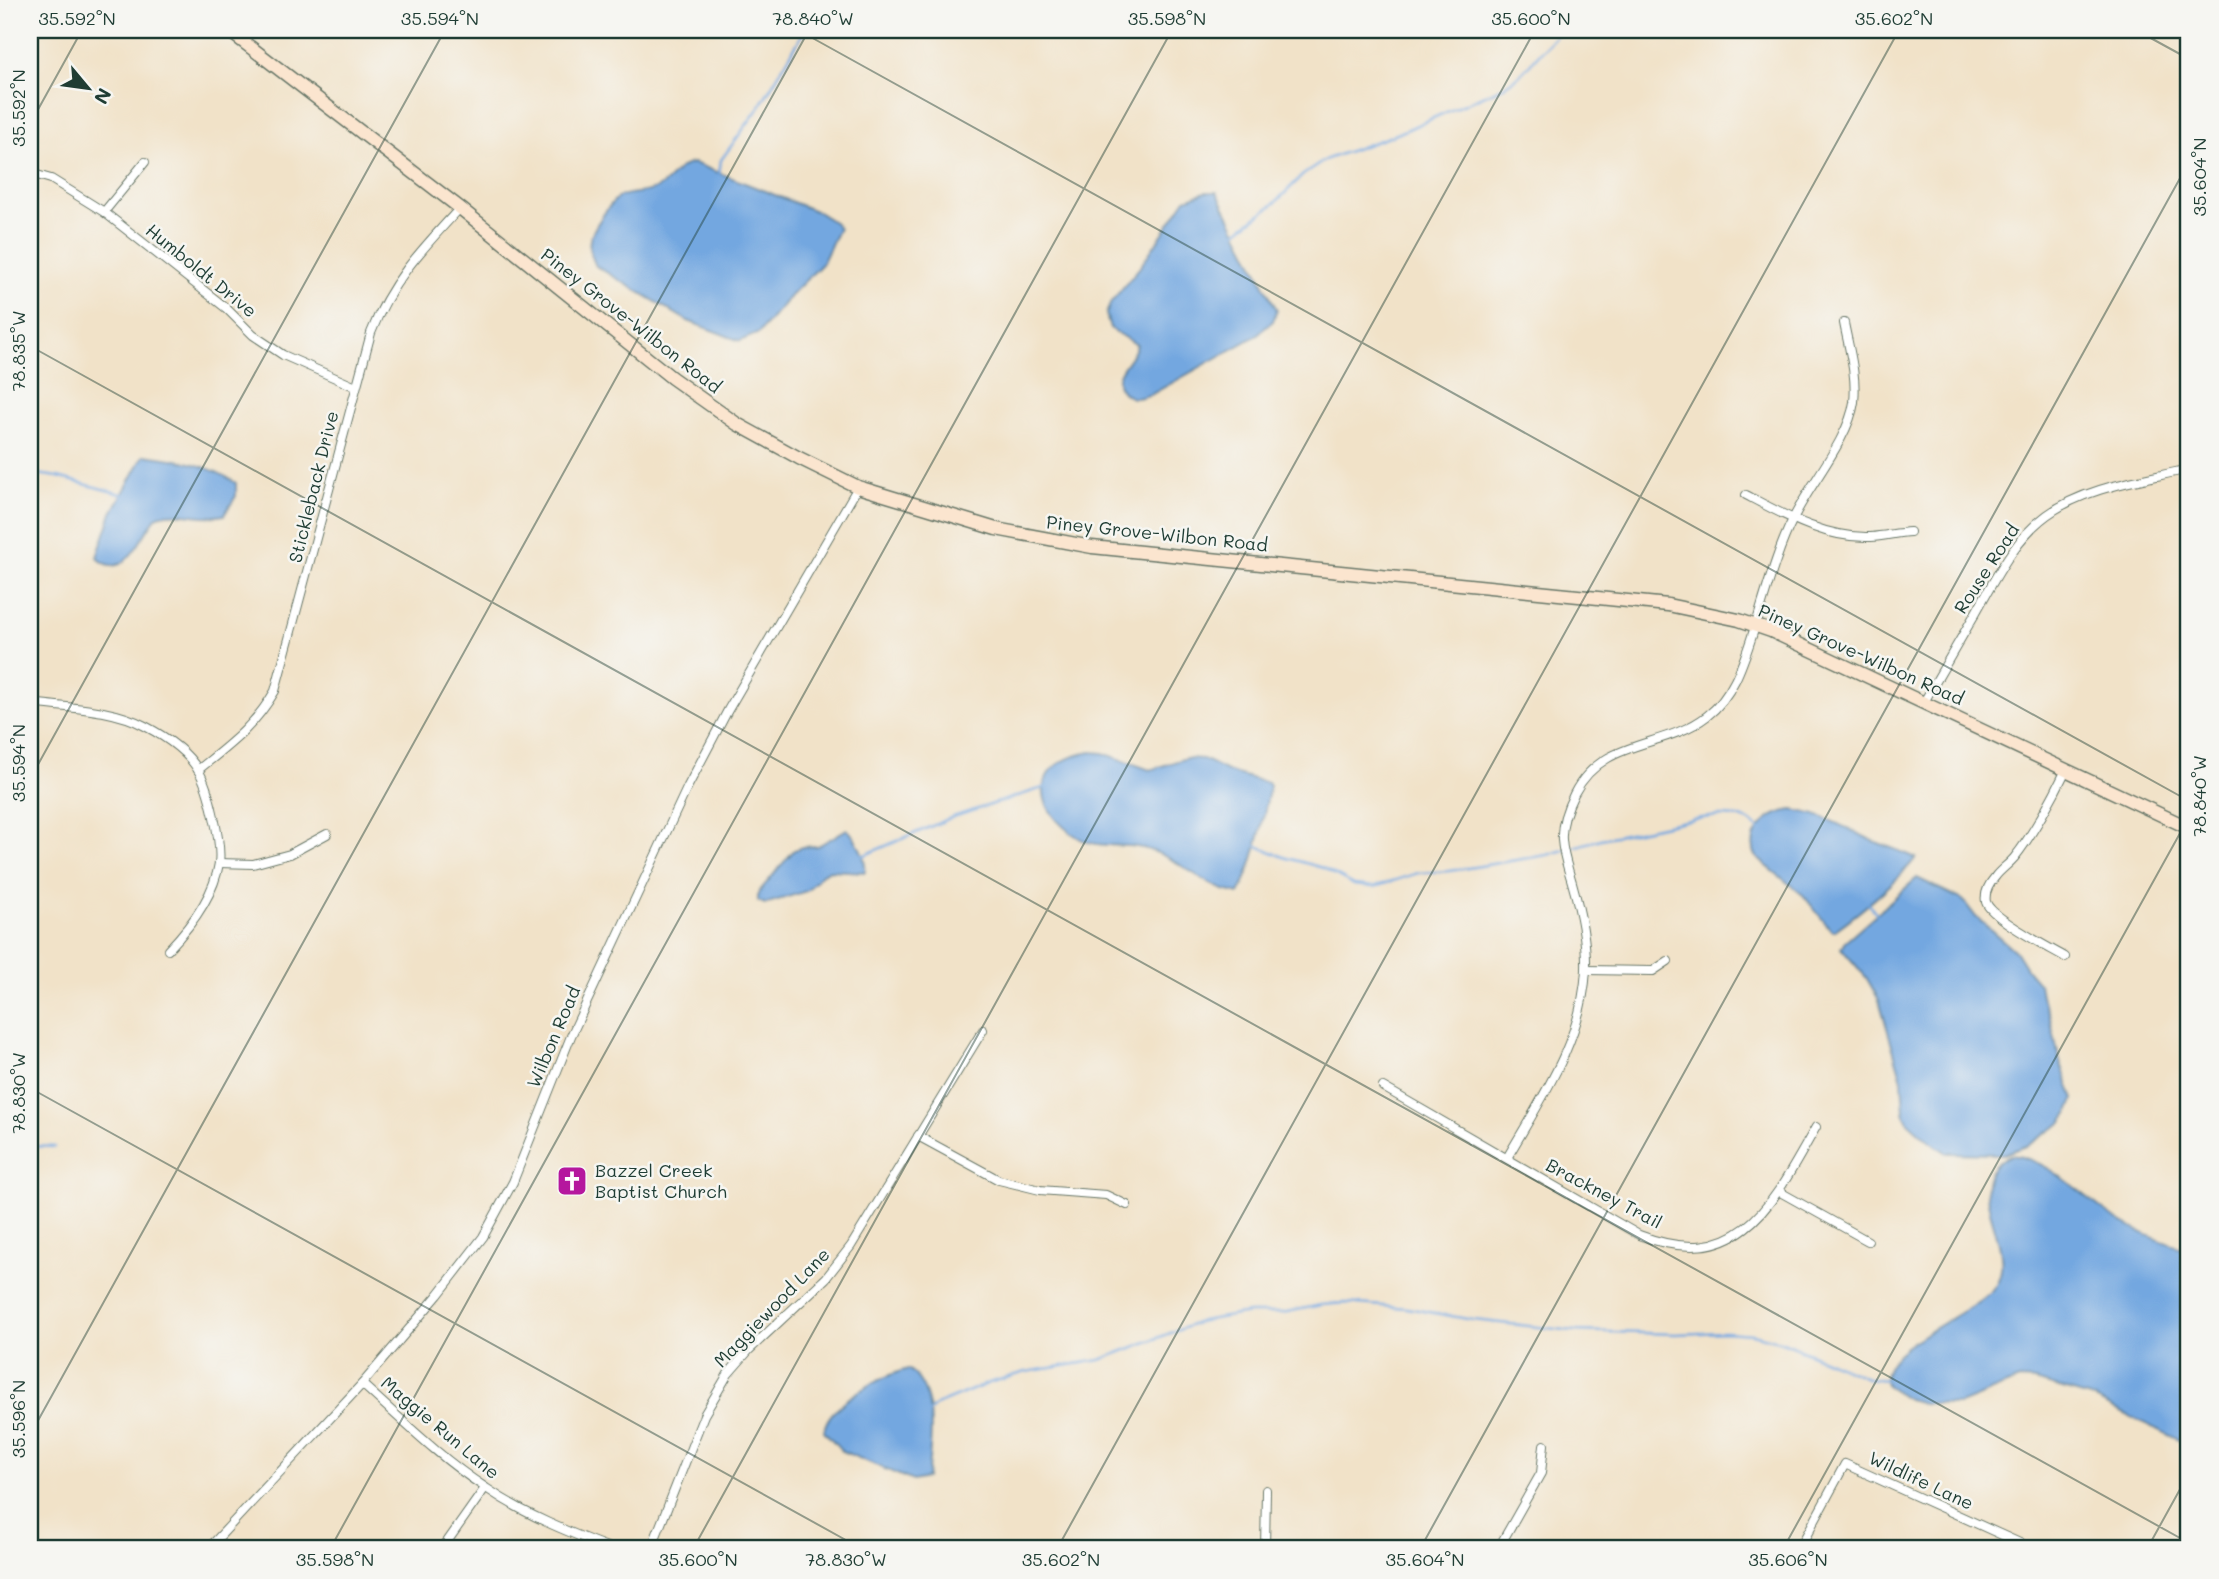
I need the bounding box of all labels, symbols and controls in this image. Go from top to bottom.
text: 35.592°N [38,6,116,30]
text: 35.594°N [401,6,479,30]
text: 78.840°W [772,6,854,30]
text: 35.598°N [1128,6,1206,30]
text: 35.600°N [1491,6,1571,30]
text: 35.602°N [1855,6,1933,30]
north arrow [52,52,122,122]
text: 35.592°N [6,69,30,147]
text: N [89,84,118,109]
text: 35.604°N [2187,137,2211,217]
street label: Humboldt Drive [141,218,262,322]
street label: Piney Grove-Wilbon Road [537,242,727,398]
text: 78.835°W [6,311,30,391]
street label: Stickleback Drive [283,408,343,565]
street label: Piney Grove-Wilbon Road [1045,509,1269,557]
street label: Rouse Road [1948,519,2024,618]
street label: Piney Grove-Wilbon Road [1755,598,1968,710]
text: 35.594°N [6,724,30,802]
text: 78.840°W [2187,755,2211,837]
street label: Wilbon Road [521,982,585,1091]
text: 78.830°W [6,1052,30,1134]
street label: Brackney Trail [1542,1152,1667,1234]
place label: Bazzel Creek Baptist Church [595,1158,727,1203]
church icon: Bazzel Creek Baptist Church [555,1164,589,1198]
street label: Maggiewood Lane [708,1242,835,1372]
street label: Maggie Run Lane [376,1371,505,1484]
text: 35.596°N [6,1380,30,1458]
street label: Wildlife Lane [1865,1445,1978,1515]
text: 35.598°N [296,1547,374,1571]
text: 35.600°N [658,1547,738,1571]
text: 78.830°W [805,1547,887,1571]
text: 35.602°N [1022,1547,1100,1571]
text: 35.604°N [1385,1547,1465,1571]
text: 35.606°N [1748,1547,1828,1571]

